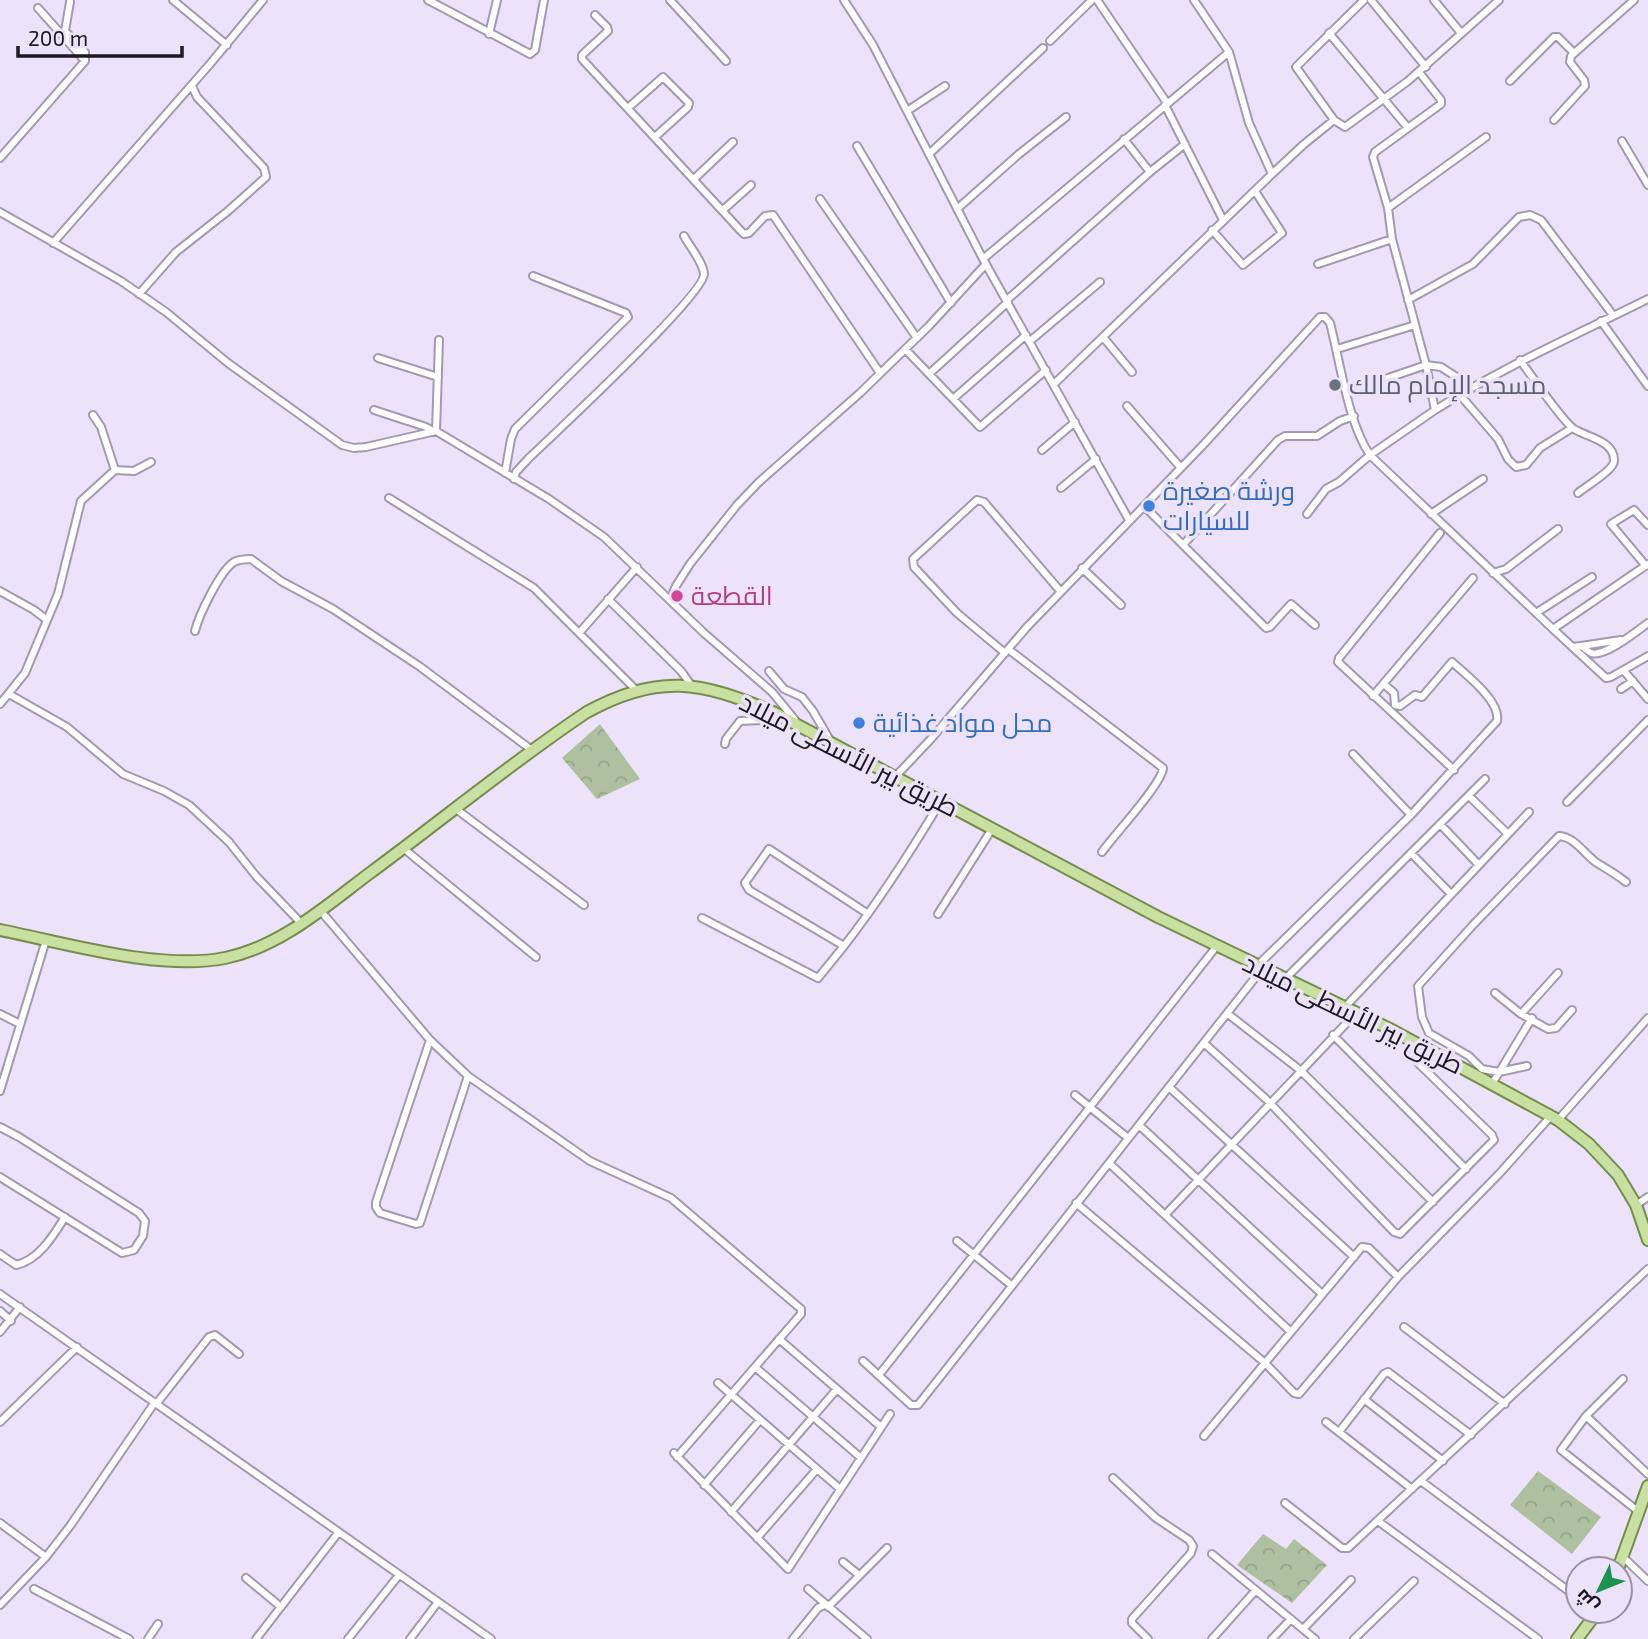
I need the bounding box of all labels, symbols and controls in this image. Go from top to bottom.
scale bar [18,14,182,58]
text: 200 m [28,25,88,50]
place label: مسجد الإمام مالك [1349,368,1546,403]
marker: مسجد الإمام مالك [1327,377,1343,393]
place label: ورشة صغيرة للسيارات [1163,474,1295,536]
marker: ورشة صغيرة للسيارات [1141,498,1157,514]
place label: القطعة [691,579,773,610]
marker: القطعة [669,588,685,604]
street label: طريق بير الأسطى ميلاد [734,685,964,824]
place label: محل مواد غذائية [873,706,1052,739]
marker: محل مواد غذائية [851,715,867,731]
street label: طريق بير الأسطى ميلاد [1238,946,1469,1081]
north arrow [1564,1555,1634,1625]
text: ش [1569,1584,1604,1619]

